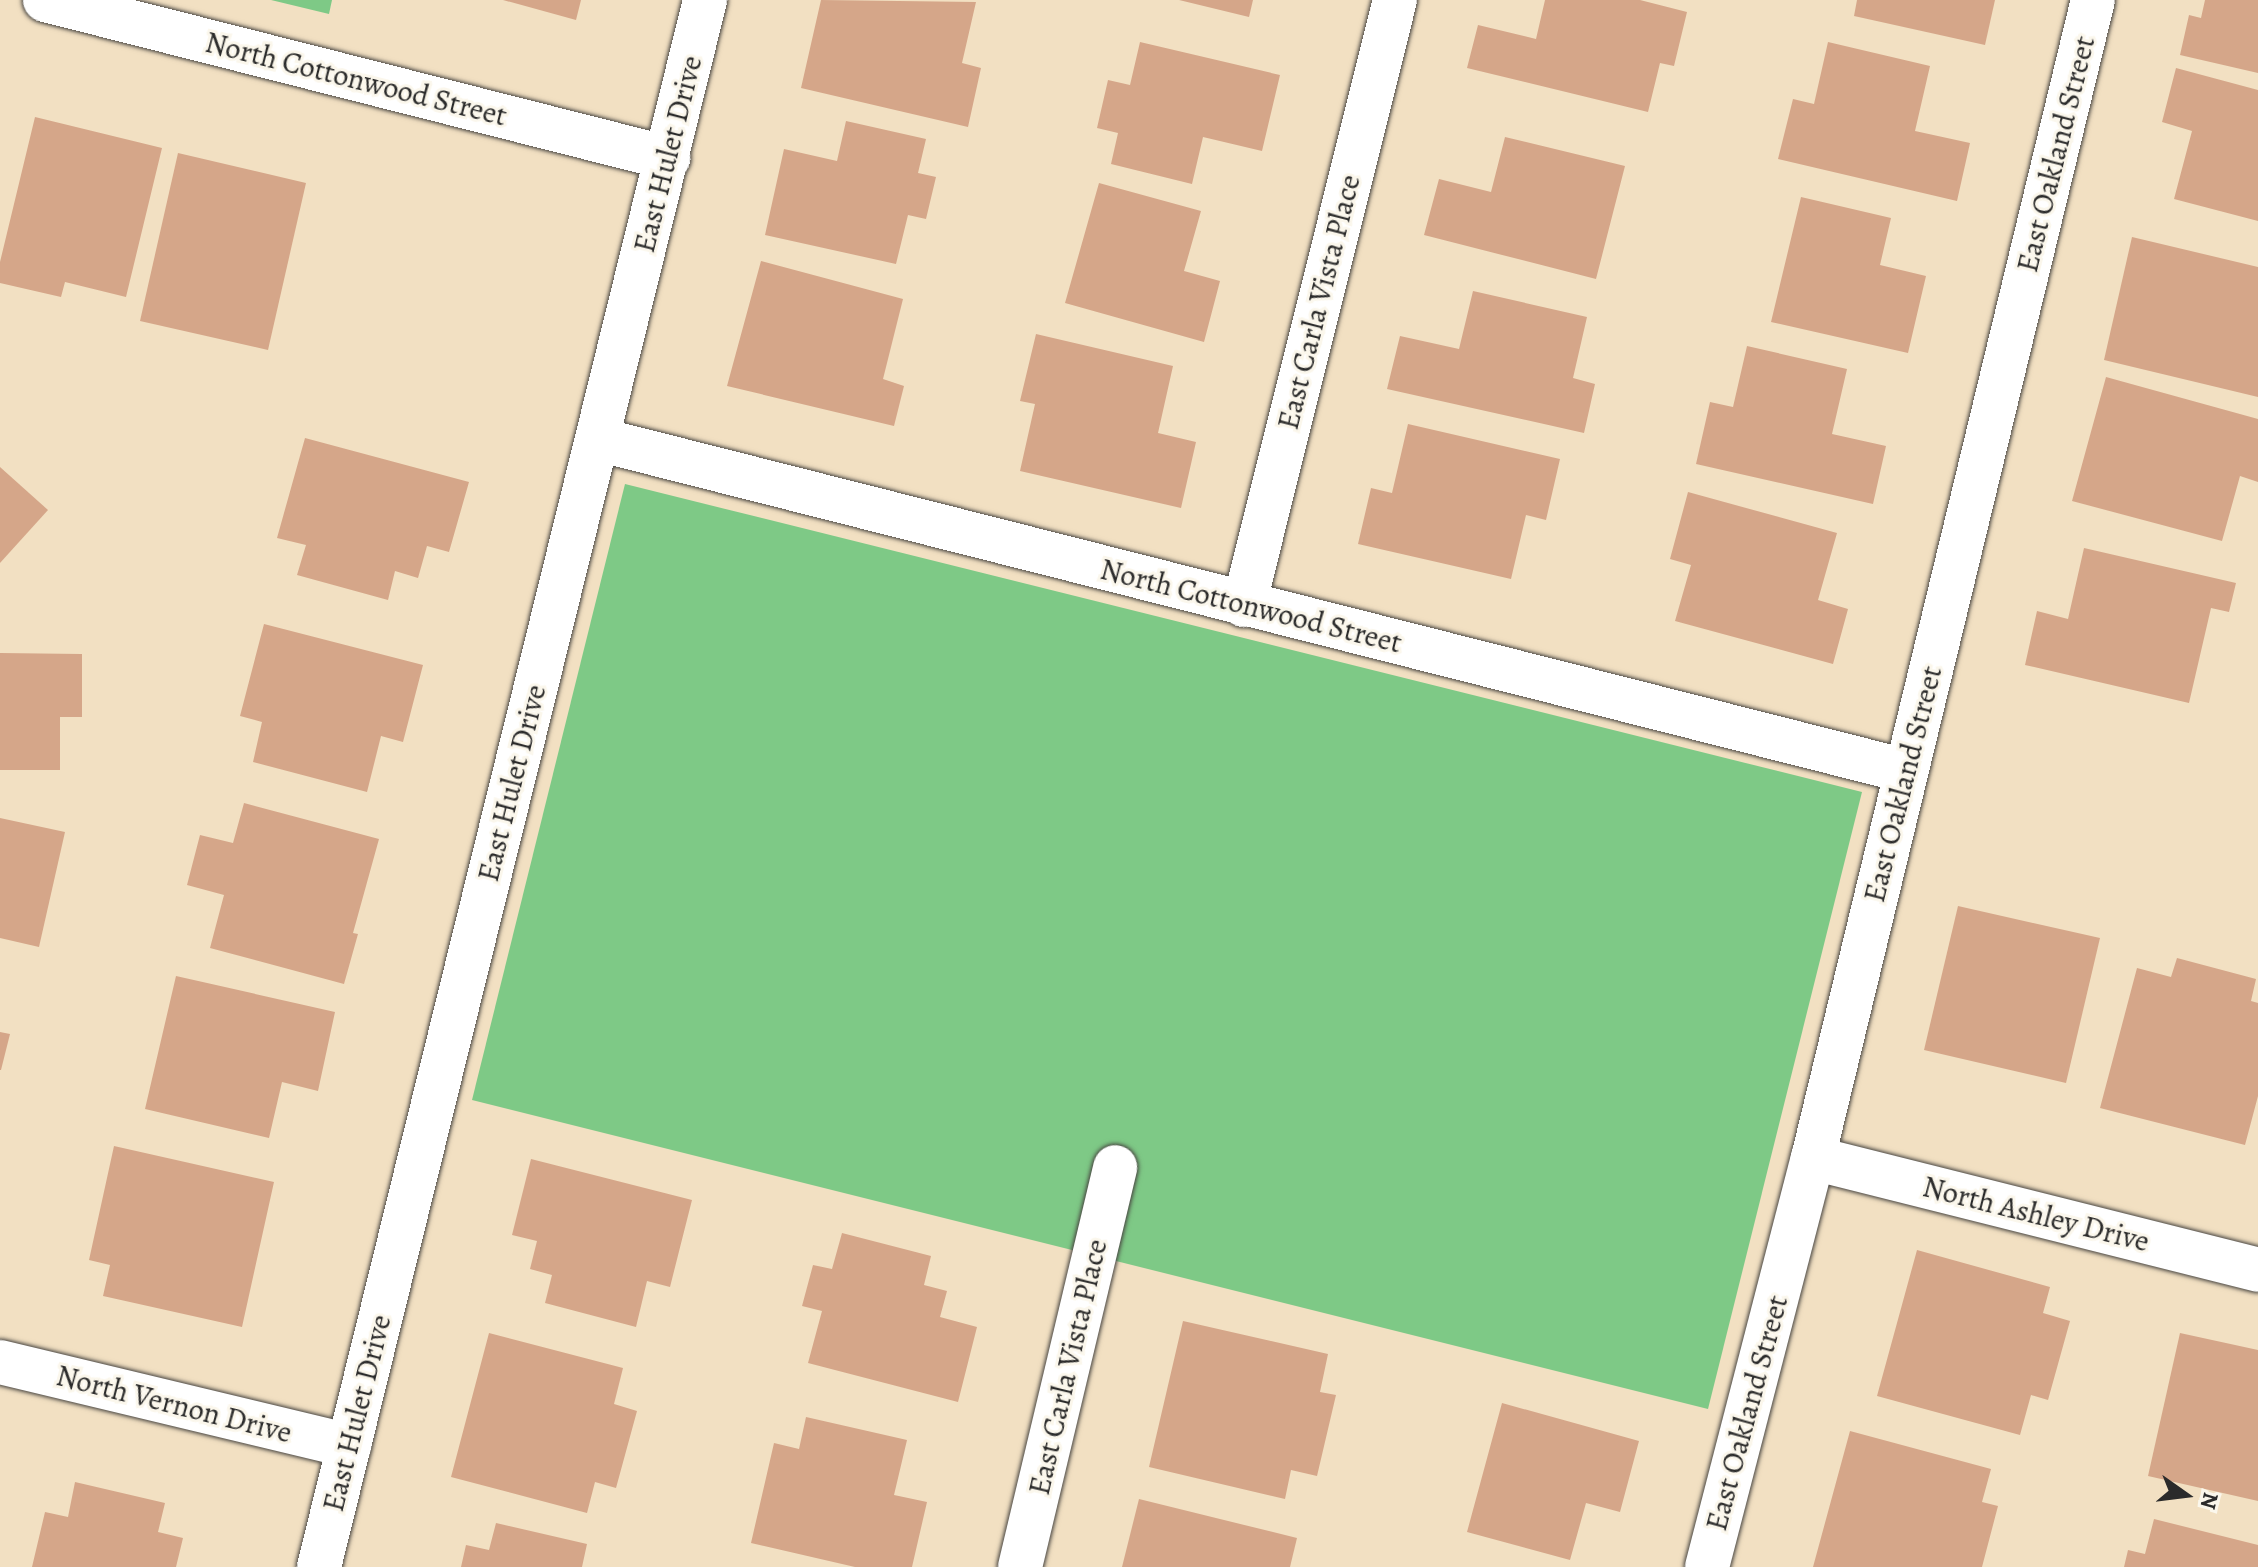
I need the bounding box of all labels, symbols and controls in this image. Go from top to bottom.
street label: North Cottonwood Street [202,24,510,134]
street label: East Oakland Street [2009,32,2103,276]
street label: East Hulet Drive [626,52,710,256]
street label: East Carla Vista Place [1270,171,1368,433]
street label: North Cottonwood Street [1097,551,1405,661]
street label: East Oakland Street [1856,662,1950,906]
street label: East Hulet Drive [470,681,554,885]
street label: North Ashley Drive [1919,1168,2153,1260]
street label: East Carla Vista Place [1021,1236,1115,1498]
street label: East Oakland Street [1698,1291,1796,1535]
street label: East Hulet Drive [315,1311,399,1515]
street label: North Vernon Drive [53,1357,295,1451]
north arrow [2146,1455,2226,1535]
text: N [2193,1489,2226,1512]

